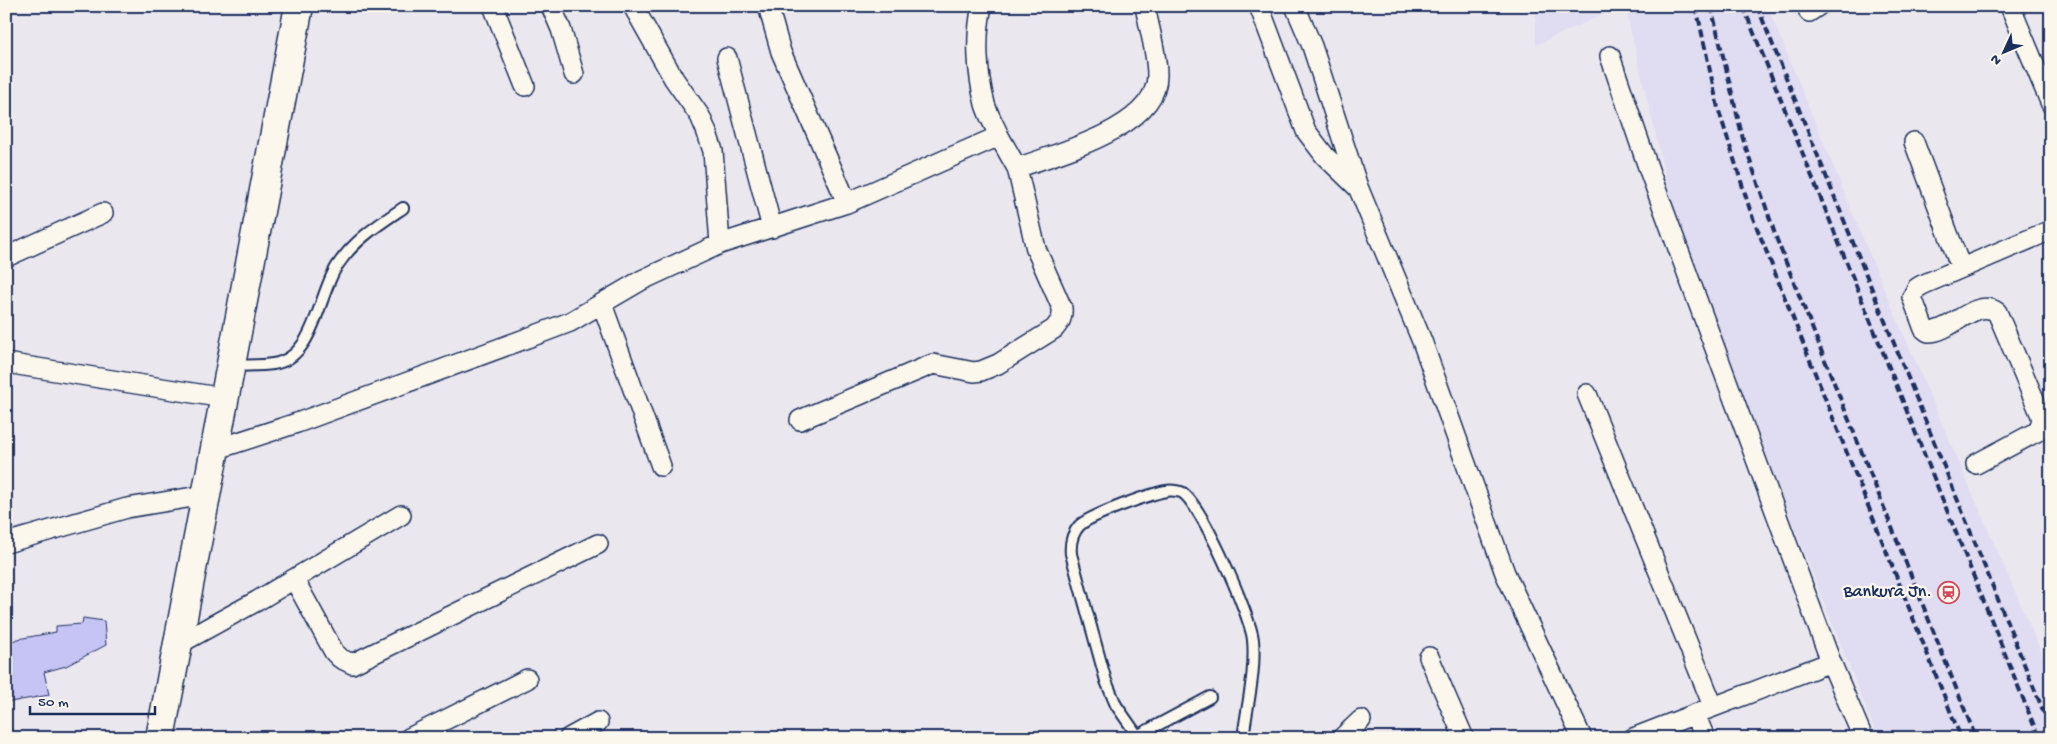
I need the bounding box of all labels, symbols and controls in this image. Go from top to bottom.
north arrow [1980,28,2030,78]
text: N [1987,50,2006,68]
station icon: Bankura Jn. [1936,580,1960,604]
place label: Bankura Jn. [1842,582,1932,603]
scale bar [30,684,155,716]
text: 50 m [38,694,69,712]

